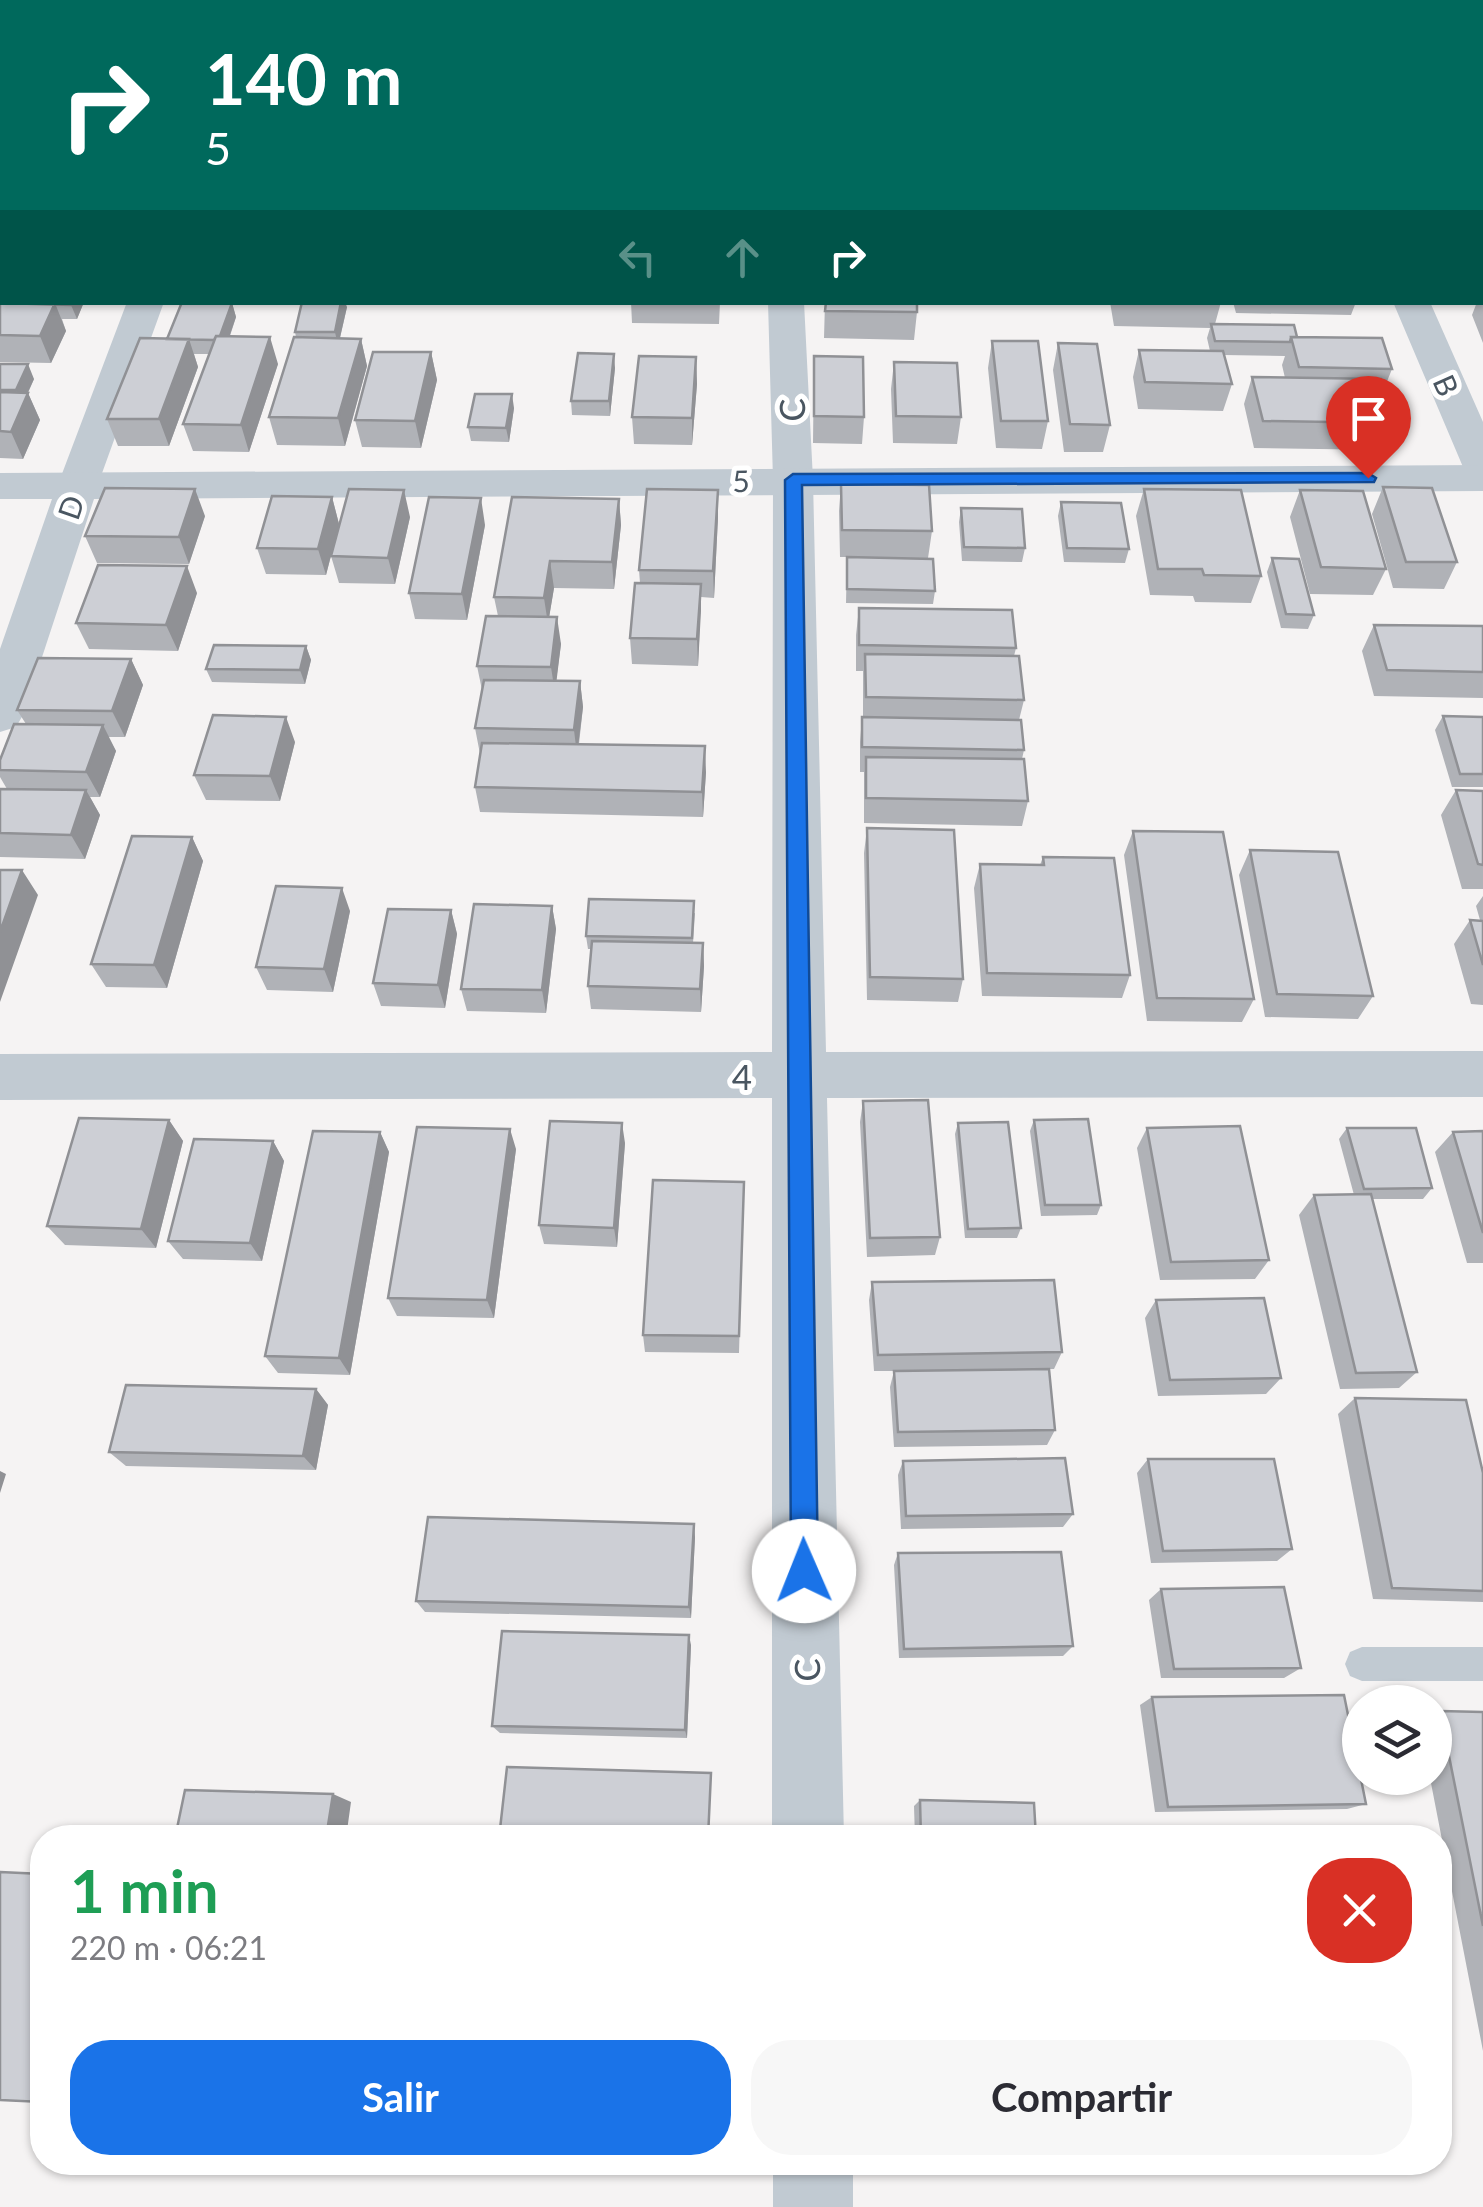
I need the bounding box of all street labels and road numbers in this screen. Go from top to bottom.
street label: B [1427,369,1467,401]
street label: C [770,398,812,422]
street label: 5 [732,462,750,498]
street label: D [49,490,91,524]
street label: 4 [732,1055,752,1097]
street label: C [785,1658,827,1682]

